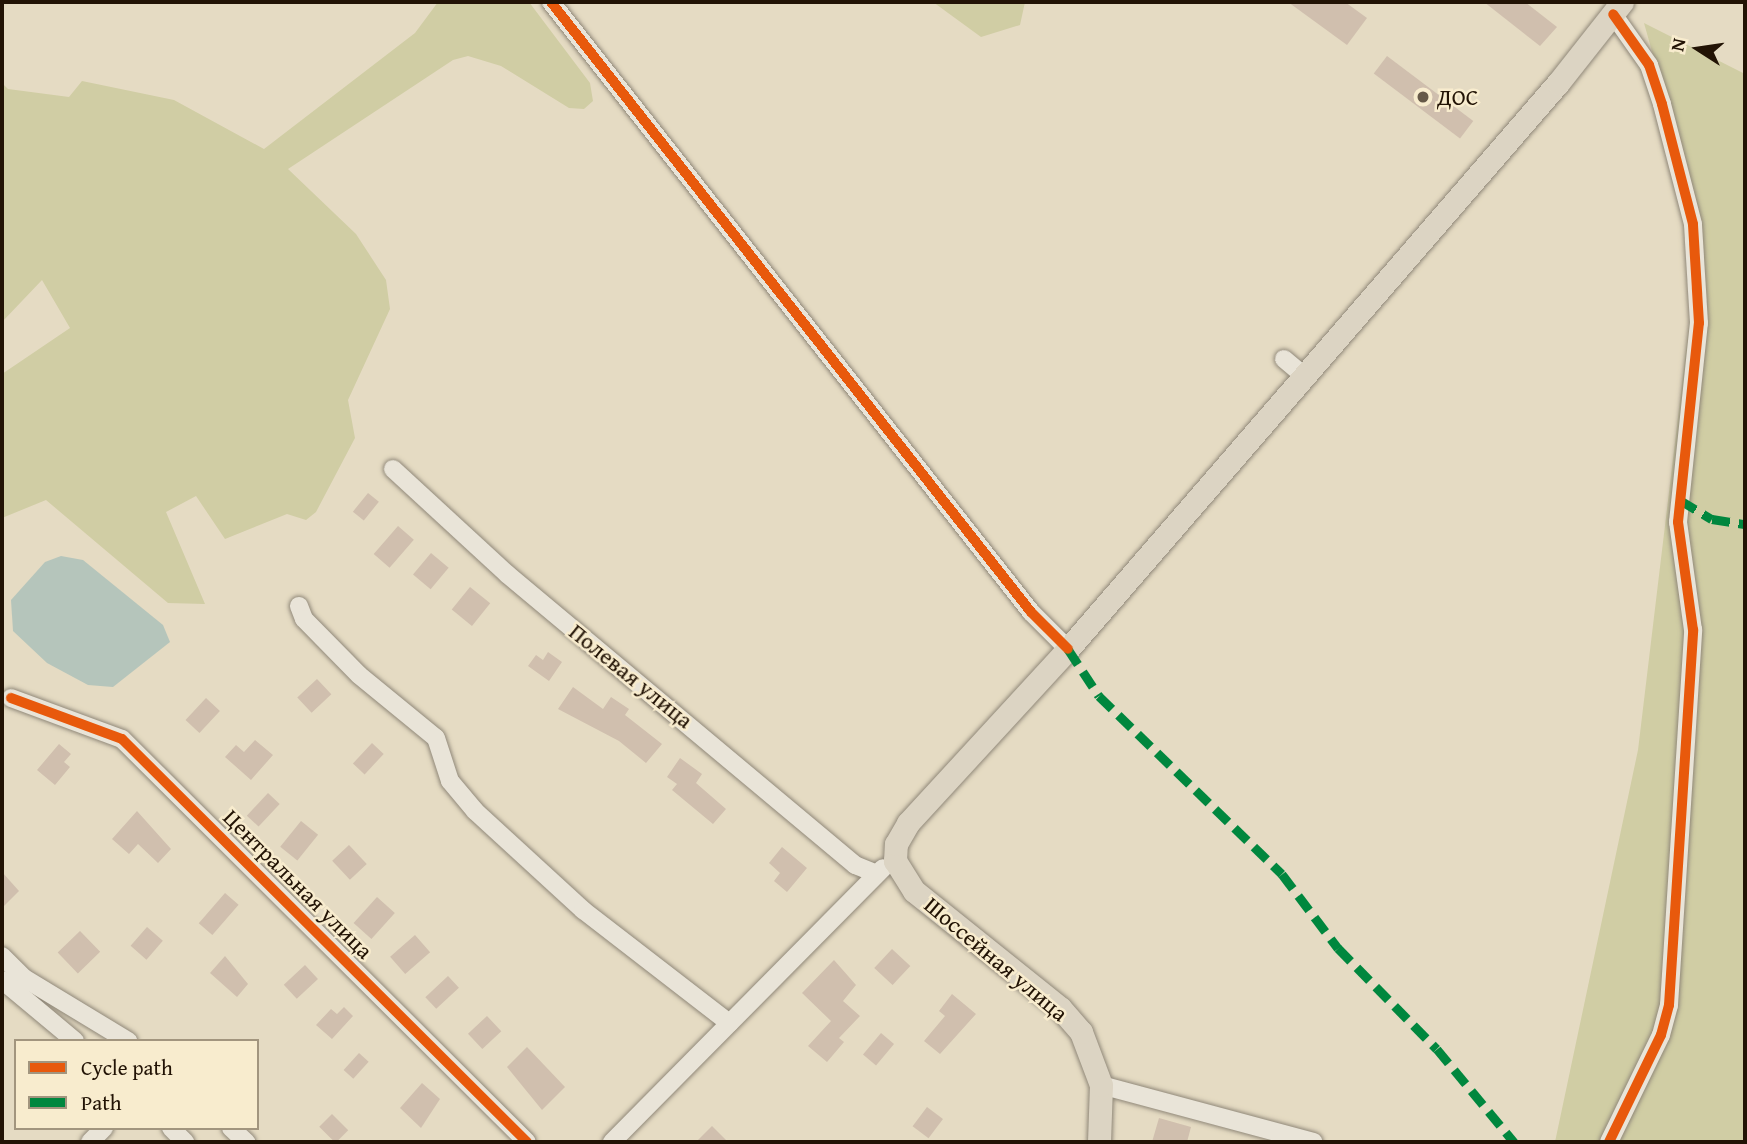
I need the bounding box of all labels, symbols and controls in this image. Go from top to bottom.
north arrow [1663,14,1733,84]
text: N [1662,36,1692,54]
place label: ДОС [1437,83,1478,111]
marker: ДОС [1415,89,1431,105]
street label: Полевая улица [564,618,698,734]
street label: Центральная улица [218,804,378,964]
street label: Шоссейная улица [919,891,1073,1027]
legend [14,1039,259,1130]
text: Cycle path [81,1052,173,1083]
text: Path [81,1087,121,1118]

